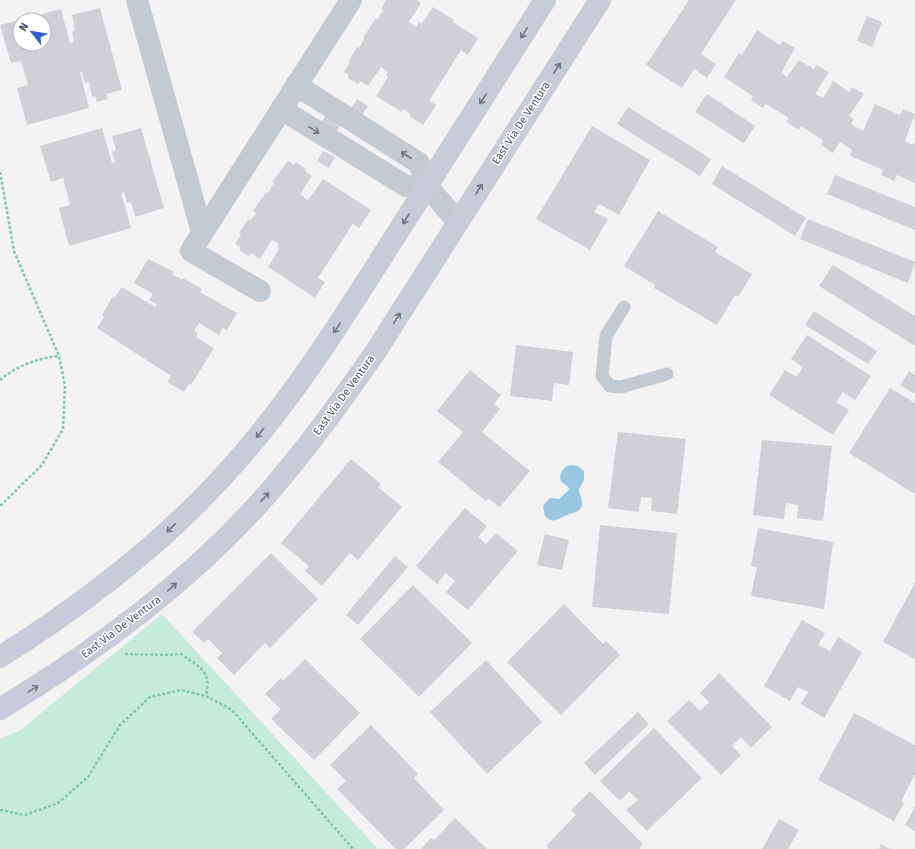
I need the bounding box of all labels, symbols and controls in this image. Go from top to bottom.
north arrow [12,12,52,52]
text: N [16,21,31,34]
one-way arrow [520,27,528,39]
one-way arrow [553,63,561,74]
street label: East Via De Ventura [489,79,553,167]
one-way arrow [478,93,486,105]
one-way arrow [308,126,320,134]
one-way arrow [401,151,412,159]
one-way arrow [476,183,484,195]
one-way arrow [402,213,410,225]
one-way arrow [393,313,401,324]
one-way arrow [333,322,341,333]
street label: East Via De Ventura [310,352,378,438]
one-way arrow [256,428,265,439]
one-way arrow [260,492,270,502]
one-way arrow [167,523,177,532]
one-way arrow [167,583,177,592]
street label: East Via De Ventura [79,593,163,661]
one-way arrow [27,685,38,693]

